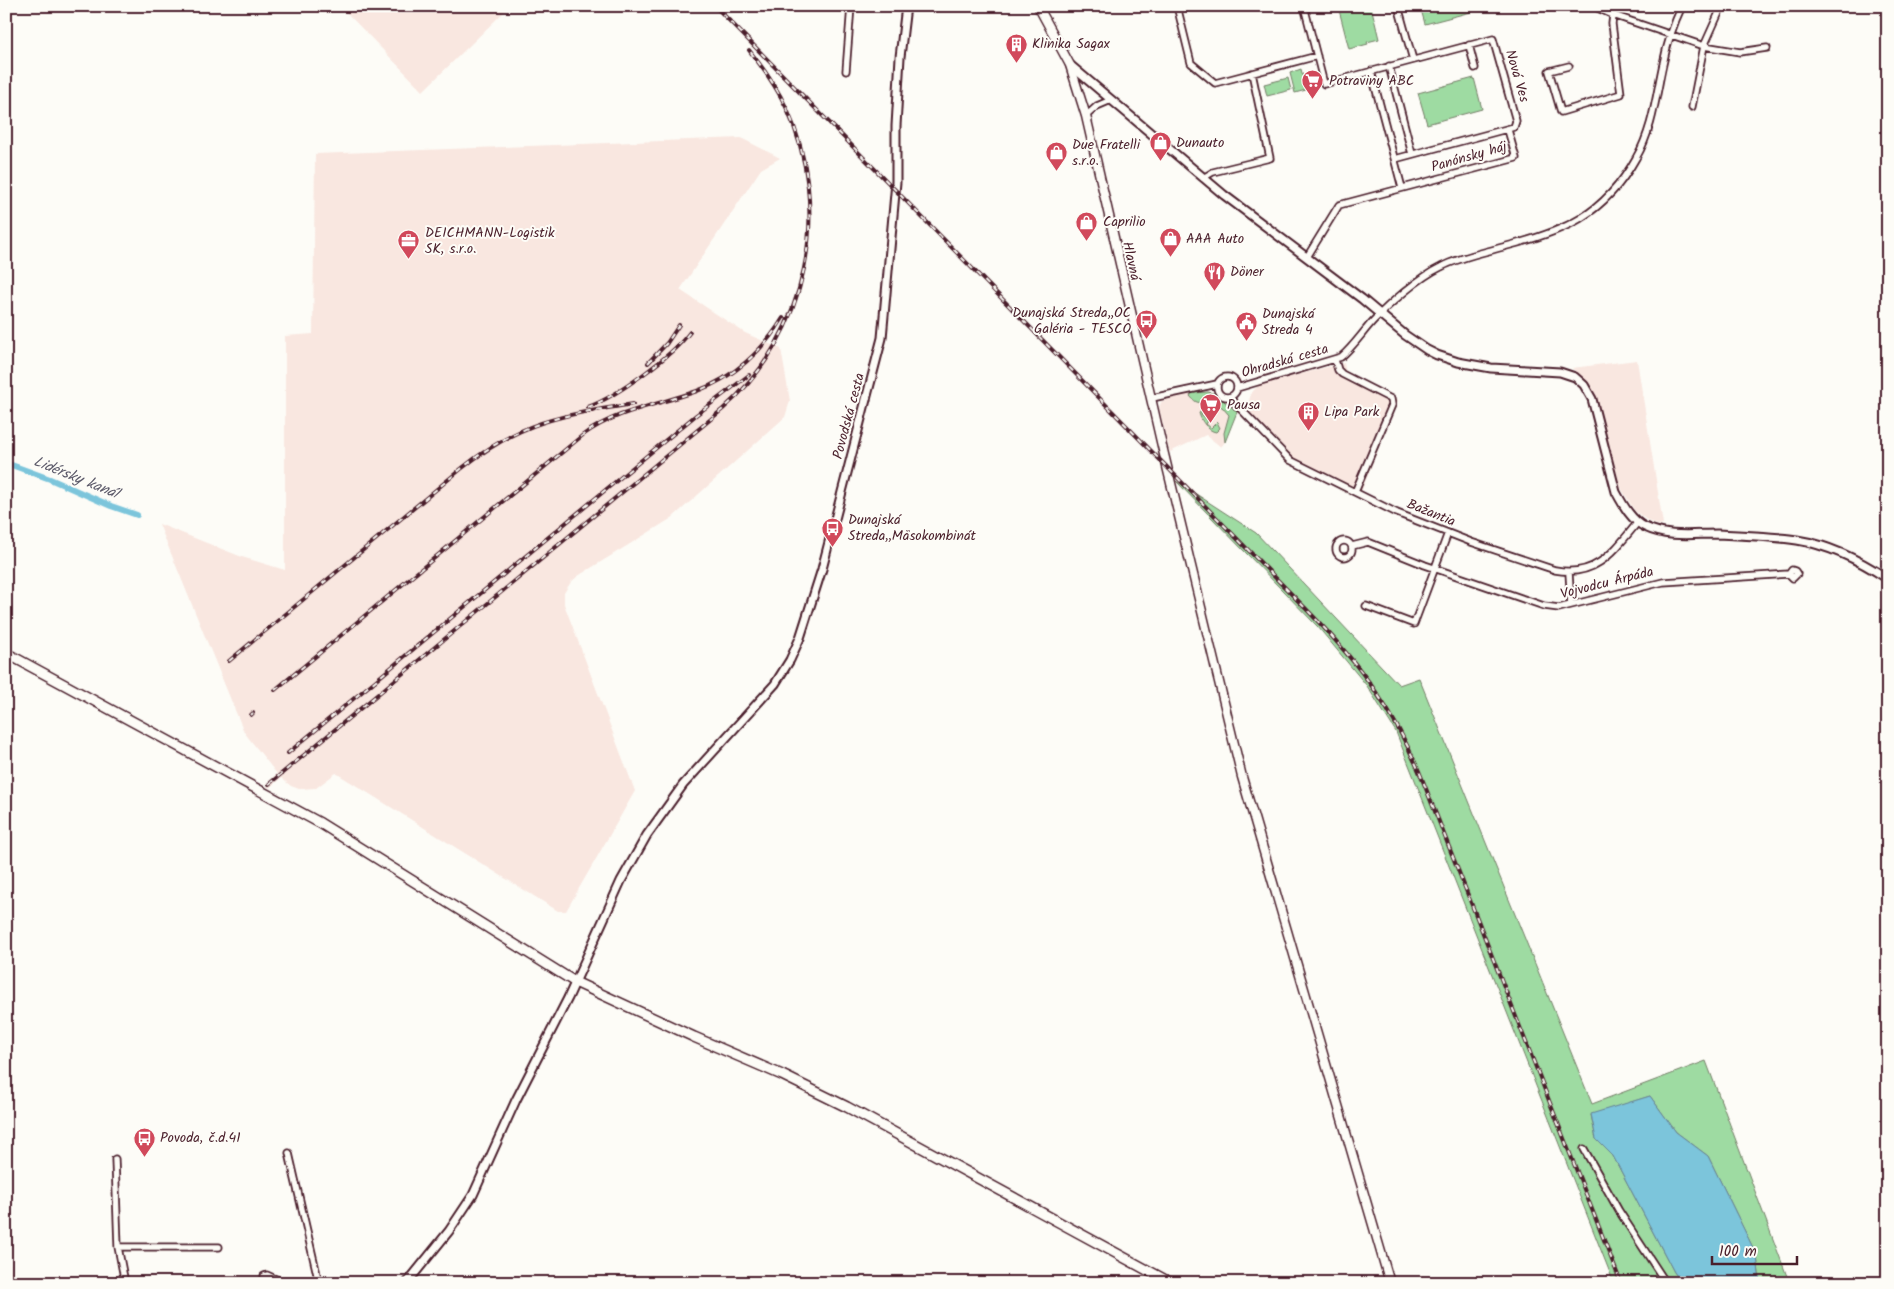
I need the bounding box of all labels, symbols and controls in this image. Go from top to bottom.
building icon: Klinika Sagax [1004,32,1028,63]
place label: Klinika Sagax [1032,33,1111,55]
street label: Nová Ves [1499,47,1535,105]
supermarket icon: Potraviny ABC [1301,69,1325,100]
place label: Potraviny ABC [1329,70,1414,92]
shop icon: Dunauto [1148,131,1172,162]
place label: Dunauto [1176,132,1224,154]
place label: Due Fratelli s.r.o. [1072,134,1141,172]
street label: Panónsky háj [1429,136,1510,178]
shop icon: Due Fratelli s.r.o. [1044,141,1068,172]
shop icon: Caprilio [1075,210,1099,241]
place label: Caprilio [1103,211,1146,233]
place label: DEICHMANN-Logistik SK, s.r.o. [425,222,555,260]
shop icon: AAA Auto [1158,227,1182,258]
place label: AAA Auto [1186,228,1244,250]
office icon: DEICHMANN-Logistik SK, s.r.o. [397,229,421,260]
street label: Hlavná [1116,239,1146,284]
restaurant icon: Döner [1202,260,1226,291]
place label: Döner [1230,261,1265,283]
place label: Dunajská Streda,,OC Galéria - TESCO [1012,302,1131,340]
place label: Dunajská Streda 4 [1262,303,1316,341]
bus stop icon: Dunajská Streda,,OC Galéria - TESCO [1135,309,1159,340]
public building icon: Dunajská Streda 4 [1234,310,1258,341]
street label: Ohradská cesta [1239,338,1331,384]
street label: Povodská cesta [827,370,871,462]
supermarket icon: Pausa [1199,393,1223,424]
place label: Pausa [1227,394,1260,416]
building icon: Lipa Park [1296,400,1320,431]
place label: Lipa Park [1324,401,1380,423]
water label: Lidérsky kanál [30,450,125,507]
street label: Bažantia [1403,493,1459,533]
place label: Dunajská Streda,,Mäsokombinát [848,509,976,547]
bus stop icon: Dunajská Streda,,Mäsokombinát [820,516,844,547]
street label: Vojvodcu Árpáda [1558,561,1656,605]
bus stop icon: Povoda, č.d.41 [132,1126,156,1157]
place label: Povoda, č.d.41 [160,1127,241,1149]
scale bar [1712,1234,1796,1266]
text: 100 m [1719,1240,1757,1264]

